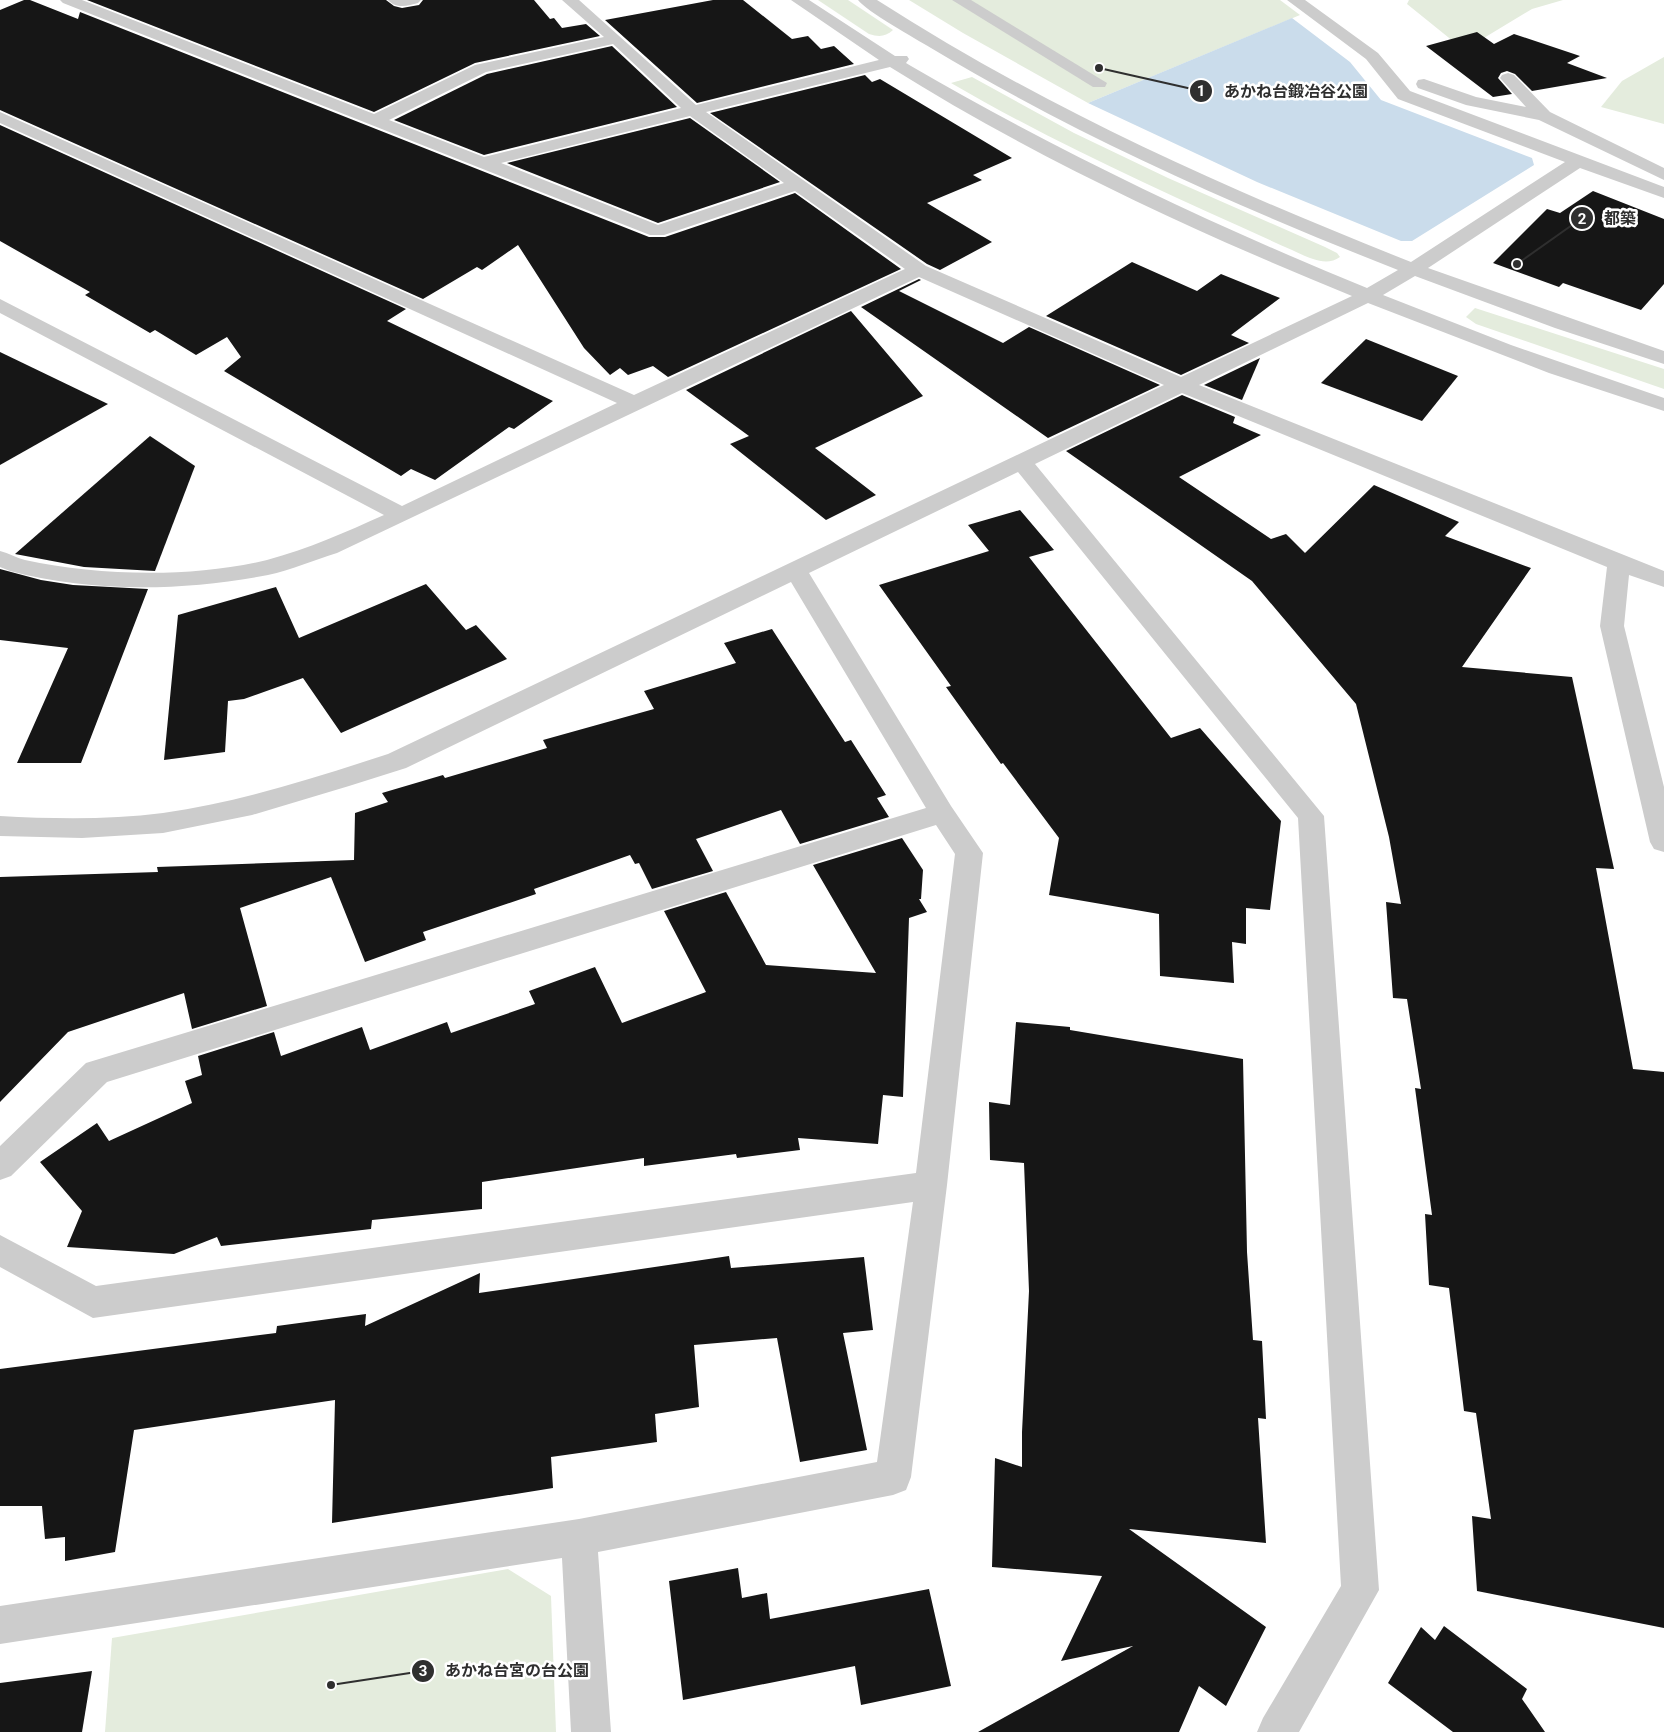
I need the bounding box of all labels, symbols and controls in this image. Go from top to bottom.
callout: あかね台鍛冶谷公園 [1189,76,1378,107]
text: 1 [1197,82,1205,100]
text: あかね台鍛冶谷公園 [1224,82,1368,101]
callout: 都築 [1569,203,1646,234]
text: 都築 [1604,209,1636,228]
text: 2 [1578,210,1587,228]
callout: あかね台宮の台公園 [410,1655,599,1686]
text: あかね台宮の台公園 [445,1661,589,1680]
text: 3 [419,1662,427,1680]

